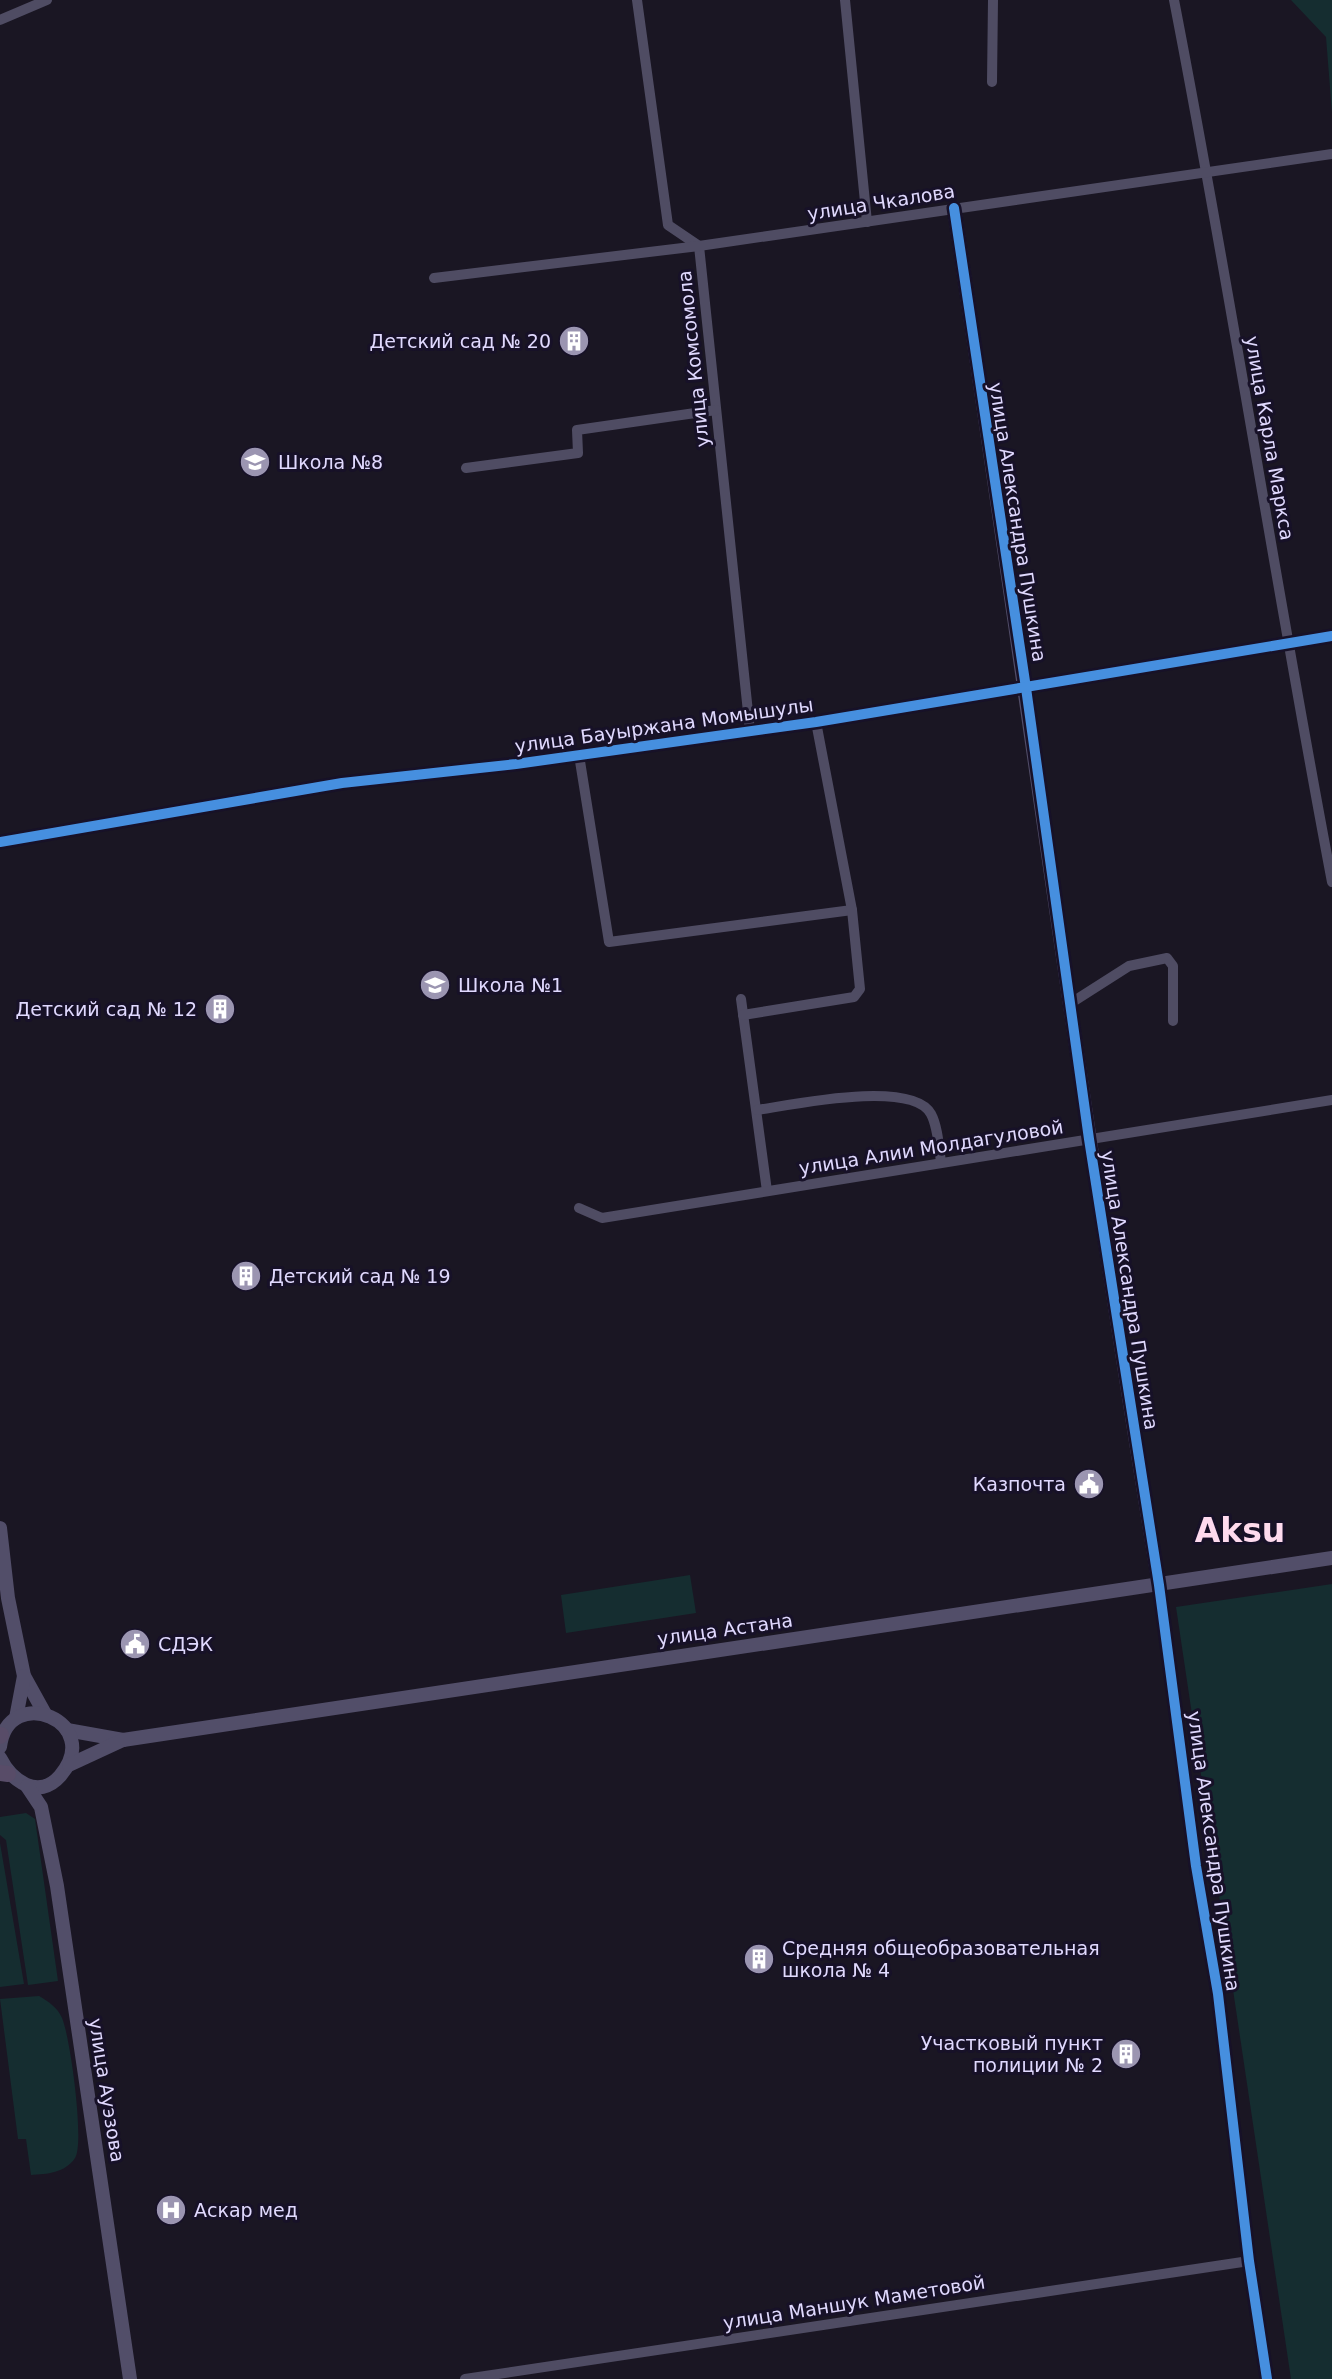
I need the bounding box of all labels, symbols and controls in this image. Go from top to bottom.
street label: улица Чкалова [806,179,956,225]
street label: улица Комсомола [673,270,713,448]
building icon: Детский сад № 20 [557,324,591,358]
place label: Детский сад № 20 [369,330,551,352]
street label: улица Карла Маркса [1241,334,1299,542]
street label: улица Александра Пушкина [985,381,1051,663]
school or university icon: Школа №8 [238,445,272,479]
place label: Школа №8 [278,451,383,473]
street label: улица Бауыржана Момышулы [513,693,815,757]
school or university icon: Школа №1 [418,968,452,1002]
place label: Школа №1 [458,974,563,996]
building icon: Детский сад № 12 [203,992,237,1026]
place label: Детский сад № 12 [15,998,197,1020]
street label: улица Алии Молдагуловой [797,1115,1065,1179]
street label: улица Александра Пушкина [1097,1149,1163,1431]
building icon: Детский сад № 19 [229,1259,263,1293]
place label: Детский сад № 19 [269,1265,451,1287]
public building icon: Казпочта [1072,1467,1106,1501]
place label: Казпочта [973,1473,1066,1495]
district label: Aksu [1195,1511,1285,1550]
street label: улица Астана [656,1609,794,1649]
public building icon: СДЭК [118,1627,152,1661]
place label: СДЭК [158,1633,213,1655]
street label: улица Александра Пушкина [1183,1709,1245,1993]
place label: Средняя общеобразовательная школа № 4 [782,1937,1100,1981]
building icon: Средняя общеобразовательная школа № 4 [742,1942,776,1976]
street label: улица Ауэзова [85,2016,129,2164]
place label: Участковый пункт полиции № 2 [921,2032,1103,2076]
building icon: Участковый пункт полиции № 2 [1109,2037,1143,2071]
hospital icon: Аскар мед [154,2193,188,2227]
place label: Аскар мед [194,2199,298,2221]
street label: улица Маншук Маметовой [721,2270,987,2334]

